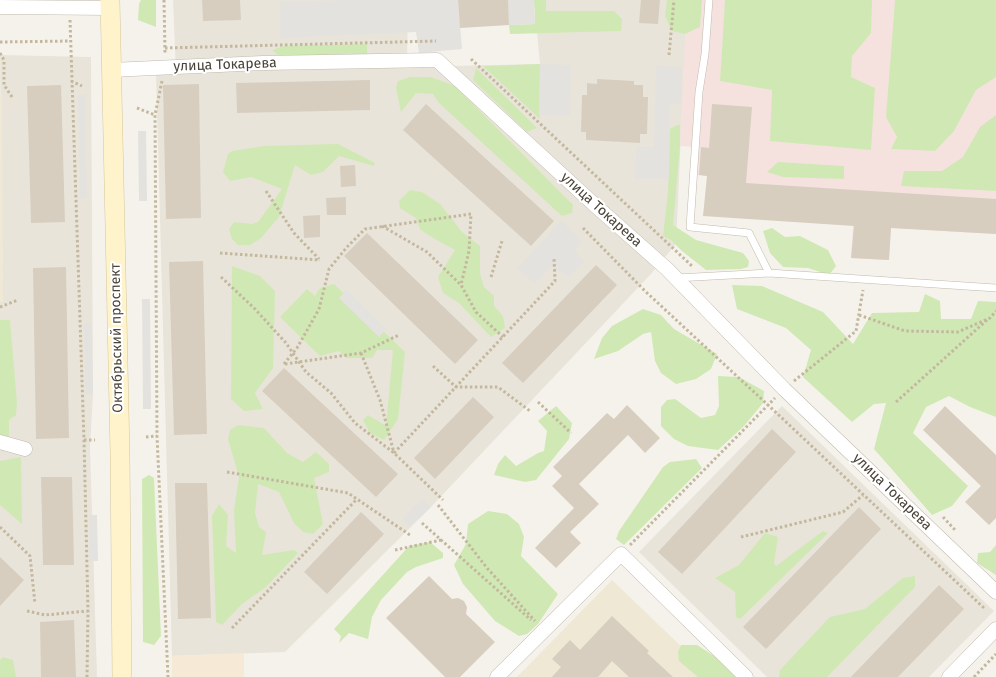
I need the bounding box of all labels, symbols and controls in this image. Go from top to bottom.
street label: улица Токарева [173,55,277,75]
street label: улица Токарева [557,169,645,251]
street label: Октябрьский проспект [107,263,127,413]
street label: улица Токарева [849,450,935,534]

